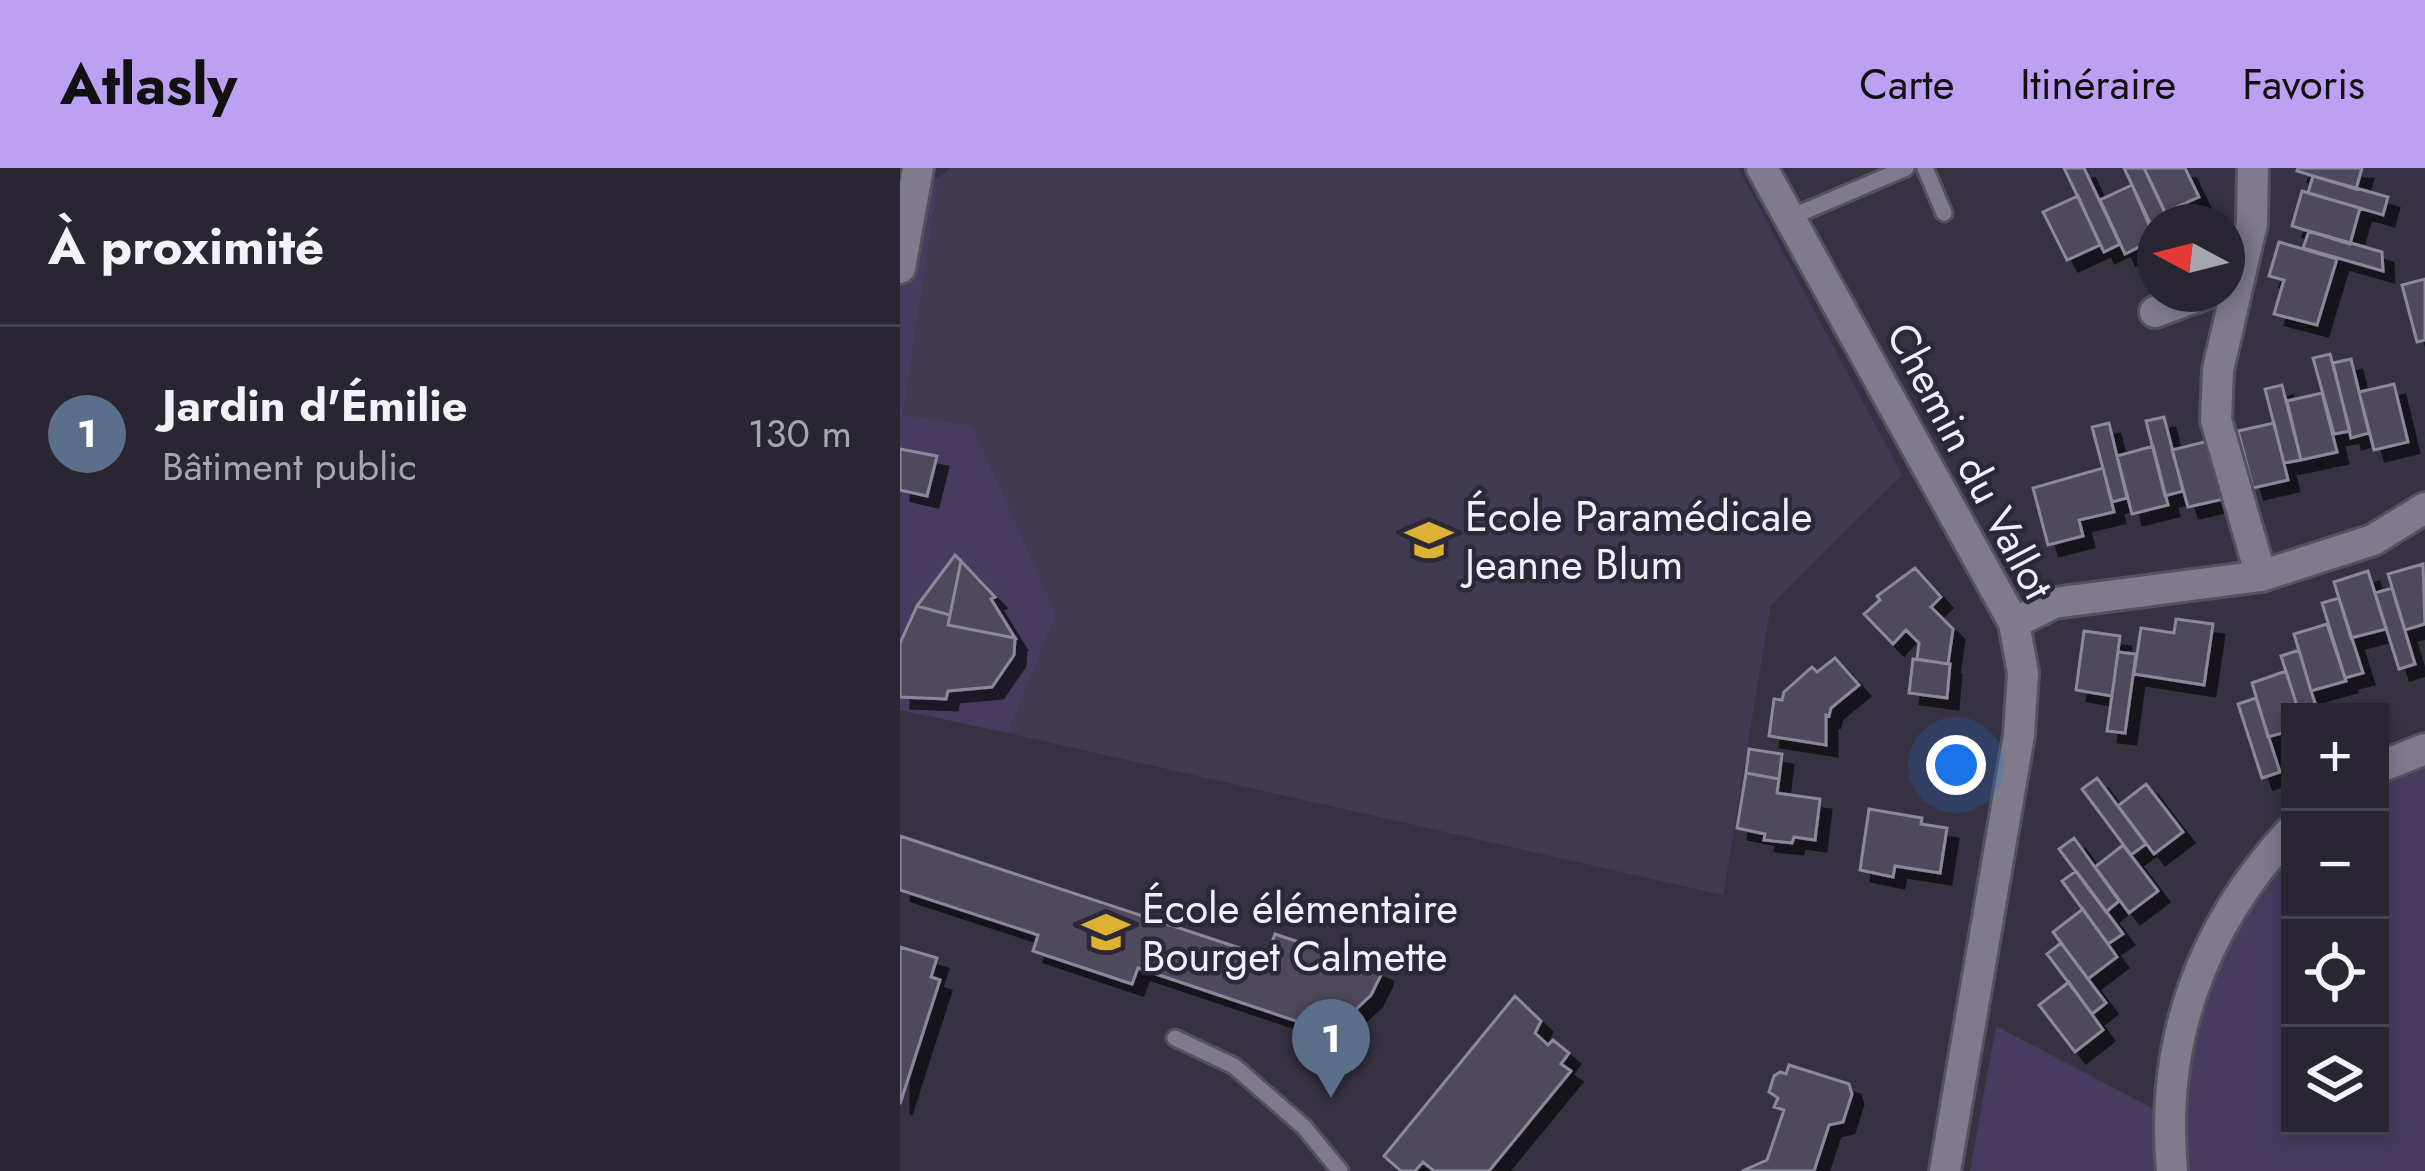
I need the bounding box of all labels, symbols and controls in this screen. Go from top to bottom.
text: Atlasly [60,43,237,125]
text: Carte [1859,54,1954,115]
text: Itinéraire [2020,54,2176,115]
text: Favoris [2242,54,2365,115]
north arrow [2137,204,2245,312]
text: À proximité [48,209,324,283]
street label: Chemin du Vallot [1871,312,2069,610]
text: Jardin d'Émilie [162,373,468,438]
text: 1 [77,405,97,462]
text: 130 m [748,405,852,462]
text: Bâtiment public [162,438,417,495]
place label: École Paramédicale Jeanne Blum [1460,486,1812,595]
school or university icon: École Paramédicale Jeanne Blum [1404,515,1454,565]
map controls [2281,703,2389,1135]
button: + [2281,703,2389,811]
your location [1926,735,1986,795]
button: − [2281,811,2389,919]
place label: École élémentaire Bourget Calmette [1142,878,1458,987]
school or university icon: École élémentaire Bourget Calmette [1081,907,1131,957]
button: locate [2281,919,2389,1027]
pin: 1 [1292,999,1370,1098]
button: layers [2281,1027,2389,1135]

